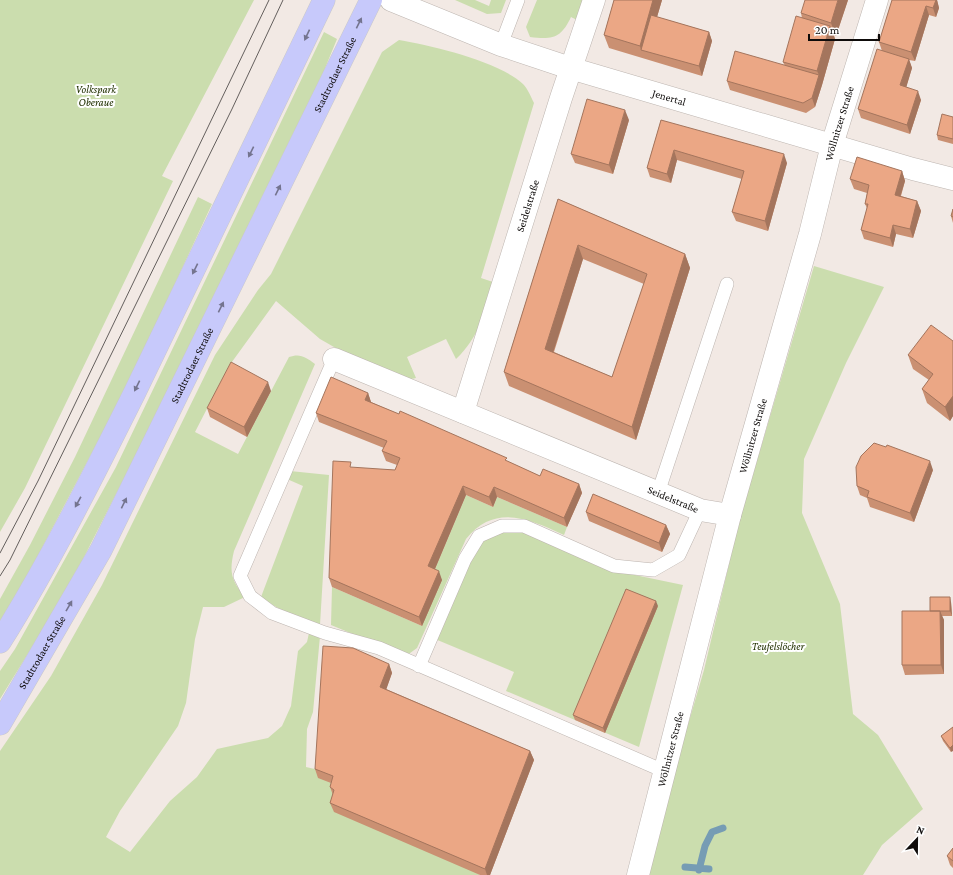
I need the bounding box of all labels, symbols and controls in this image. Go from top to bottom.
scale bar [809,16,879,42]
one-way arrow [356,17,363,28]
text: 20 m [815,23,840,37]
one-way arrow [304,29,310,41]
street label: Stadtrodaer Straße [311,34,358,114]
park label: Volkspark Oberaue [76,83,117,108]
street label: Wöllnitzer Straße [822,85,856,162]
street label: Jenertal [650,86,687,108]
one-way arrow [248,147,254,158]
street label: Seidelstraße [514,178,541,233]
one-way arrow [275,184,282,196]
one-way arrow [191,264,198,275]
one-way arrow [218,301,224,313]
street label: Stadtrodaer Straße [168,325,215,405]
one-way arrow [134,380,140,392]
street label: Wöllnitzer Straße [736,397,769,475]
street label: Seidelstraße [646,483,701,515]
one-way arrow [75,496,82,508]
one-way arrow [121,497,127,509]
one-way arrow [66,600,73,612]
street label: Stadtrodaer Straße [16,613,68,691]
park label: Teufelslöcher [752,640,806,653]
street label: Wöllnitzer Straße [655,710,686,788]
north arrow [897,819,937,859]
text: N [915,823,927,837]

